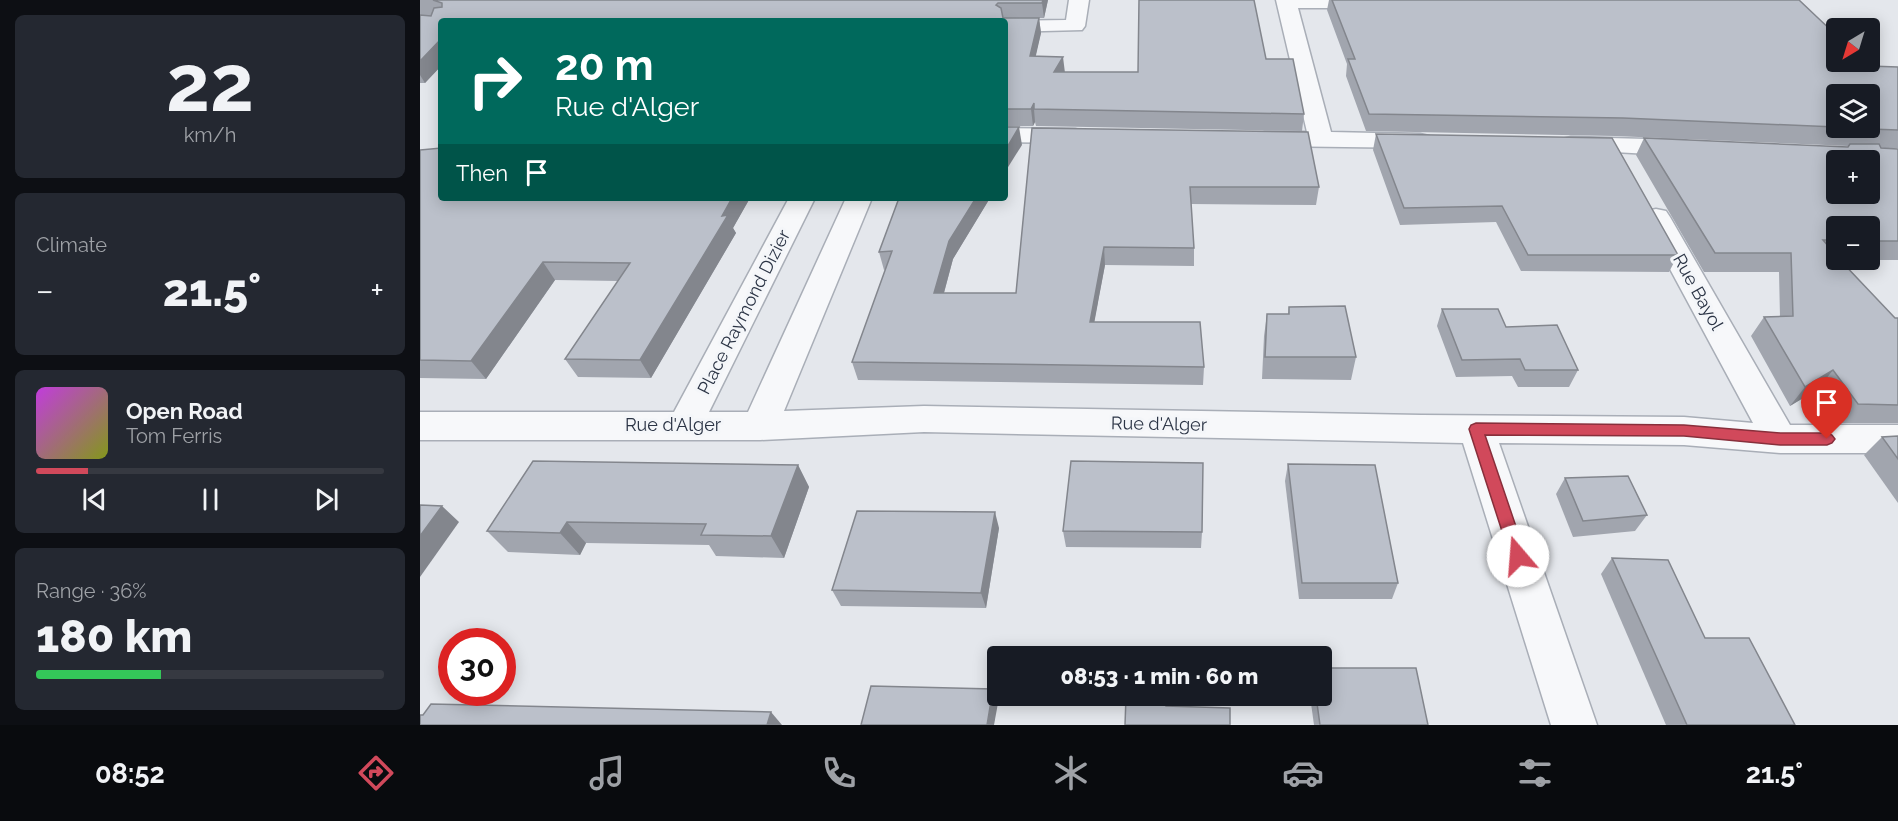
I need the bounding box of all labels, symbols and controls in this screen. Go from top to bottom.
north arrow [1826,18,1880,72]
map controls [1826,18,1880,270]
text: 22 [166,38,254,129]
text: 20 m [555,41,654,90]
icon: right [456,42,534,120]
button: layers [1826,84,1880,138]
text: Rue d'Alger [555,91,699,122]
text: km/h [184,123,236,147]
button: + [1826,150,1880,204]
icon: arrive [520,156,553,189]
text: Then [456,160,508,186]
button: − [1826,216,1880,270]
street label: Place Raymond Dizier [693,225,794,398]
text: Climate [36,233,107,257]
street label: Rue Bayol [1669,250,1728,334]
text: 21.5° [163,264,261,317]
text: − [36,271,54,310]
text: + [370,271,384,310]
pin [1801,377,1852,439]
icon: arrive [1810,386,1843,419]
text: Open Road [126,398,243,424]
street label: Rue d'Alger [1111,412,1208,435]
street label: Rue d'Alger [625,414,722,435]
text: Tom Ferris [126,424,222,448]
icon: previous [78,483,111,516]
icon: pause [194,483,227,516]
icon: next [310,483,343,516]
position arrow [1486,524,1550,588]
text: Range · 36% [36,579,147,603]
text: 180 km [36,610,192,663]
speed limit sign: 30 [438,628,516,706]
text: 08:53 · 1 min · 60 m [1061,663,1258,689]
icon: directions [355,752,397,794]
icon: music [586,752,628,794]
icon: phone [818,752,860,794]
icon: climate [1050,752,1092,794]
icon: car [1282,752,1324,794]
icon: filters [1514,752,1556,794]
text: 08:52 [95,758,165,789]
text: 21.5° [1746,758,1803,789]

